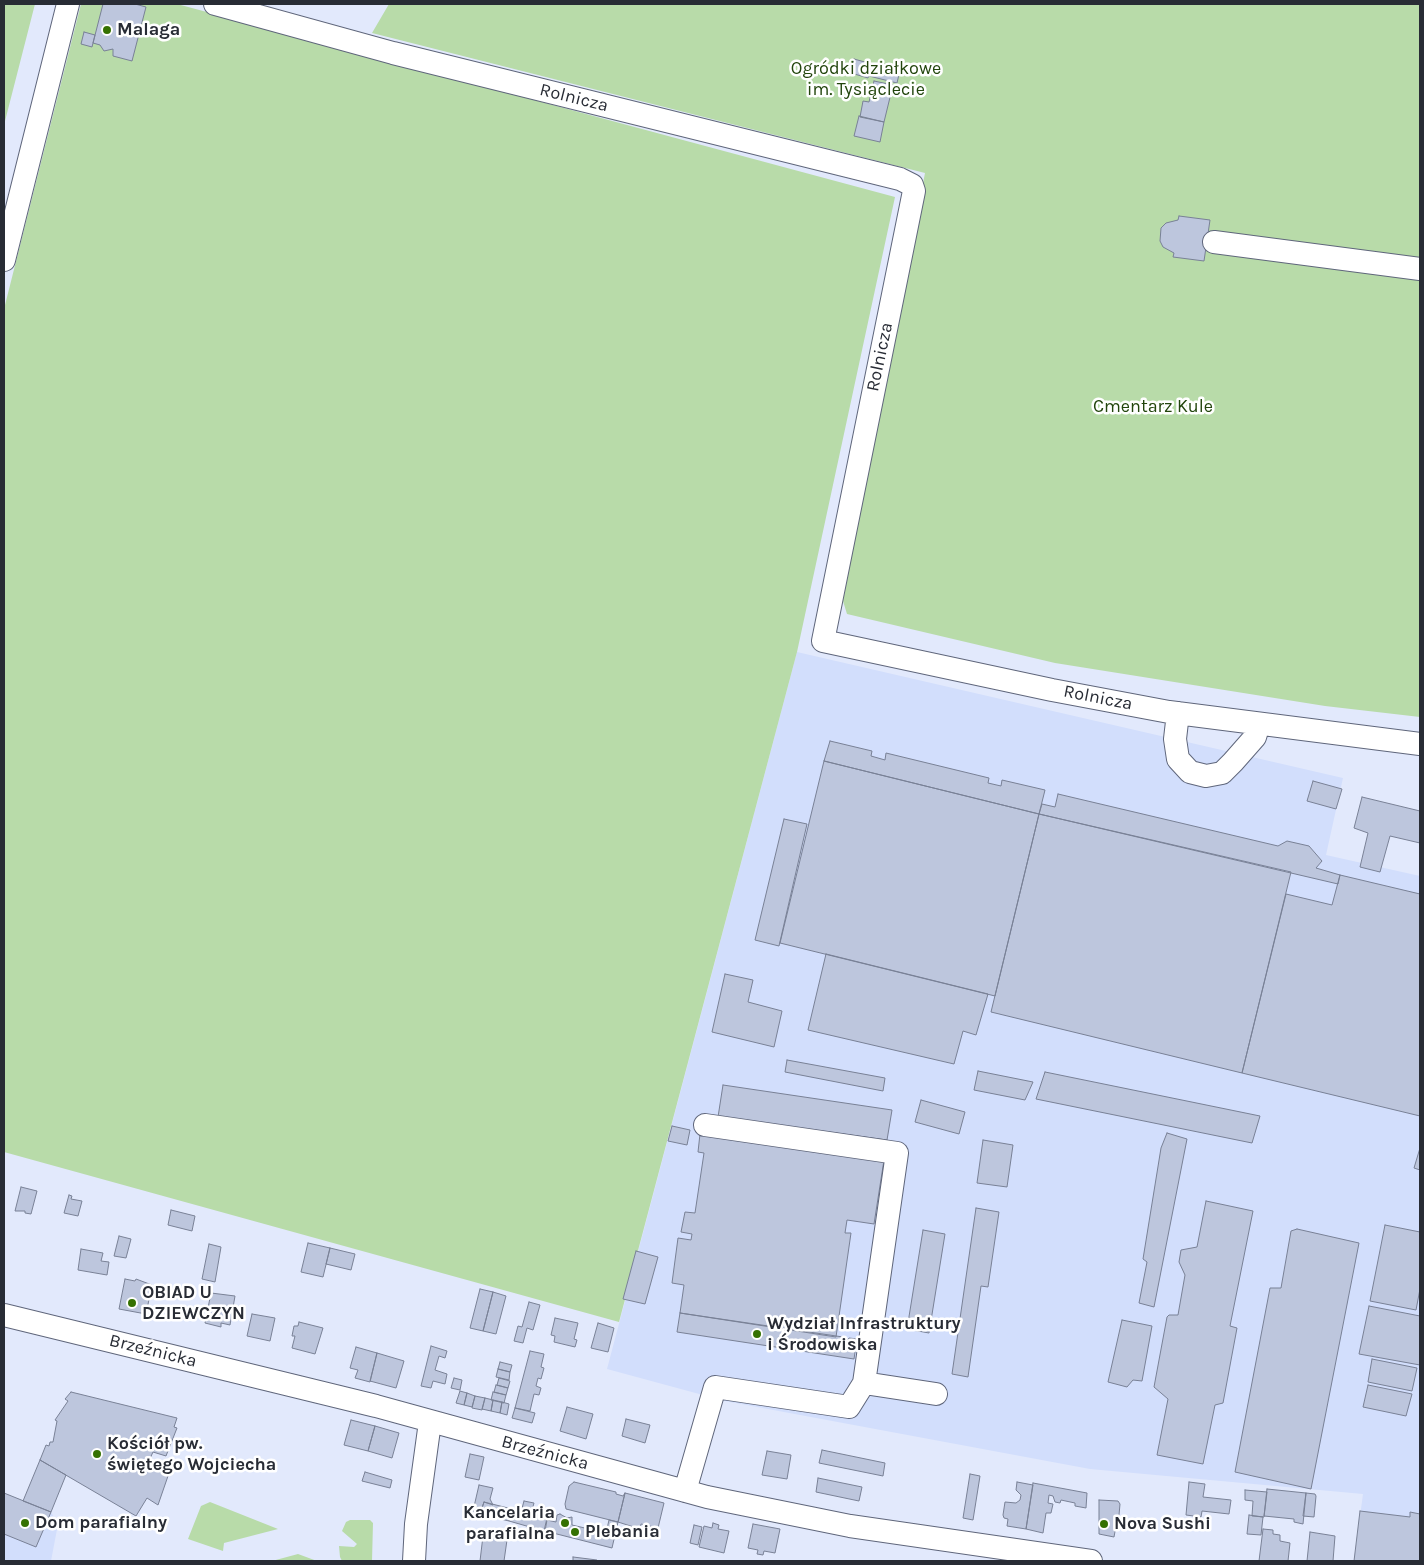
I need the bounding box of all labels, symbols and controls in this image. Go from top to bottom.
place label: Malaga [117,19,180,41]
marker: Malaga [101,24,113,36]
park label: Ogródki działkowe im. Tysiąclecie [791,58,941,100]
street label: Rolnicza [537,79,611,117]
street label: Rolnicza [862,321,898,393]
park label: Cmentarz Kule [1093,396,1213,418]
street label: Rolnicza [1062,681,1134,715]
place label: OBIAD U DZIEWCZYN [142,1282,245,1325]
marker: OBIAD U DZIEWCZYN [126,1297,138,1309]
place label: Wydział Infrastruktury i Środowiska [767,1313,961,1356]
marker: Wydział Infrastruktury i Środowiska [751,1328,763,1340]
street label: Brzeźnicka [107,1330,199,1372]
street label: Brzeźnicka [499,1431,591,1475]
place label: Kościół pw. świętego Wojciecha [107,1433,276,1476]
marker: Kościół pw. świętego Wojciecha [91,1448,103,1460]
place label: Kancelaria parafialna [463,1502,555,1545]
place label: Dom parafialny [35,1512,167,1534]
place label: Nova Sushi [1114,1513,1211,1535]
marker: Dom parafialny [19,1517,31,1529]
marker: Kancelaria parafialna [559,1517,571,1529]
marker: Nova Sushi [1098,1518,1110,1530]
place label: Plebania [585,1521,660,1543]
marker: Plebania [569,1526,581,1538]

